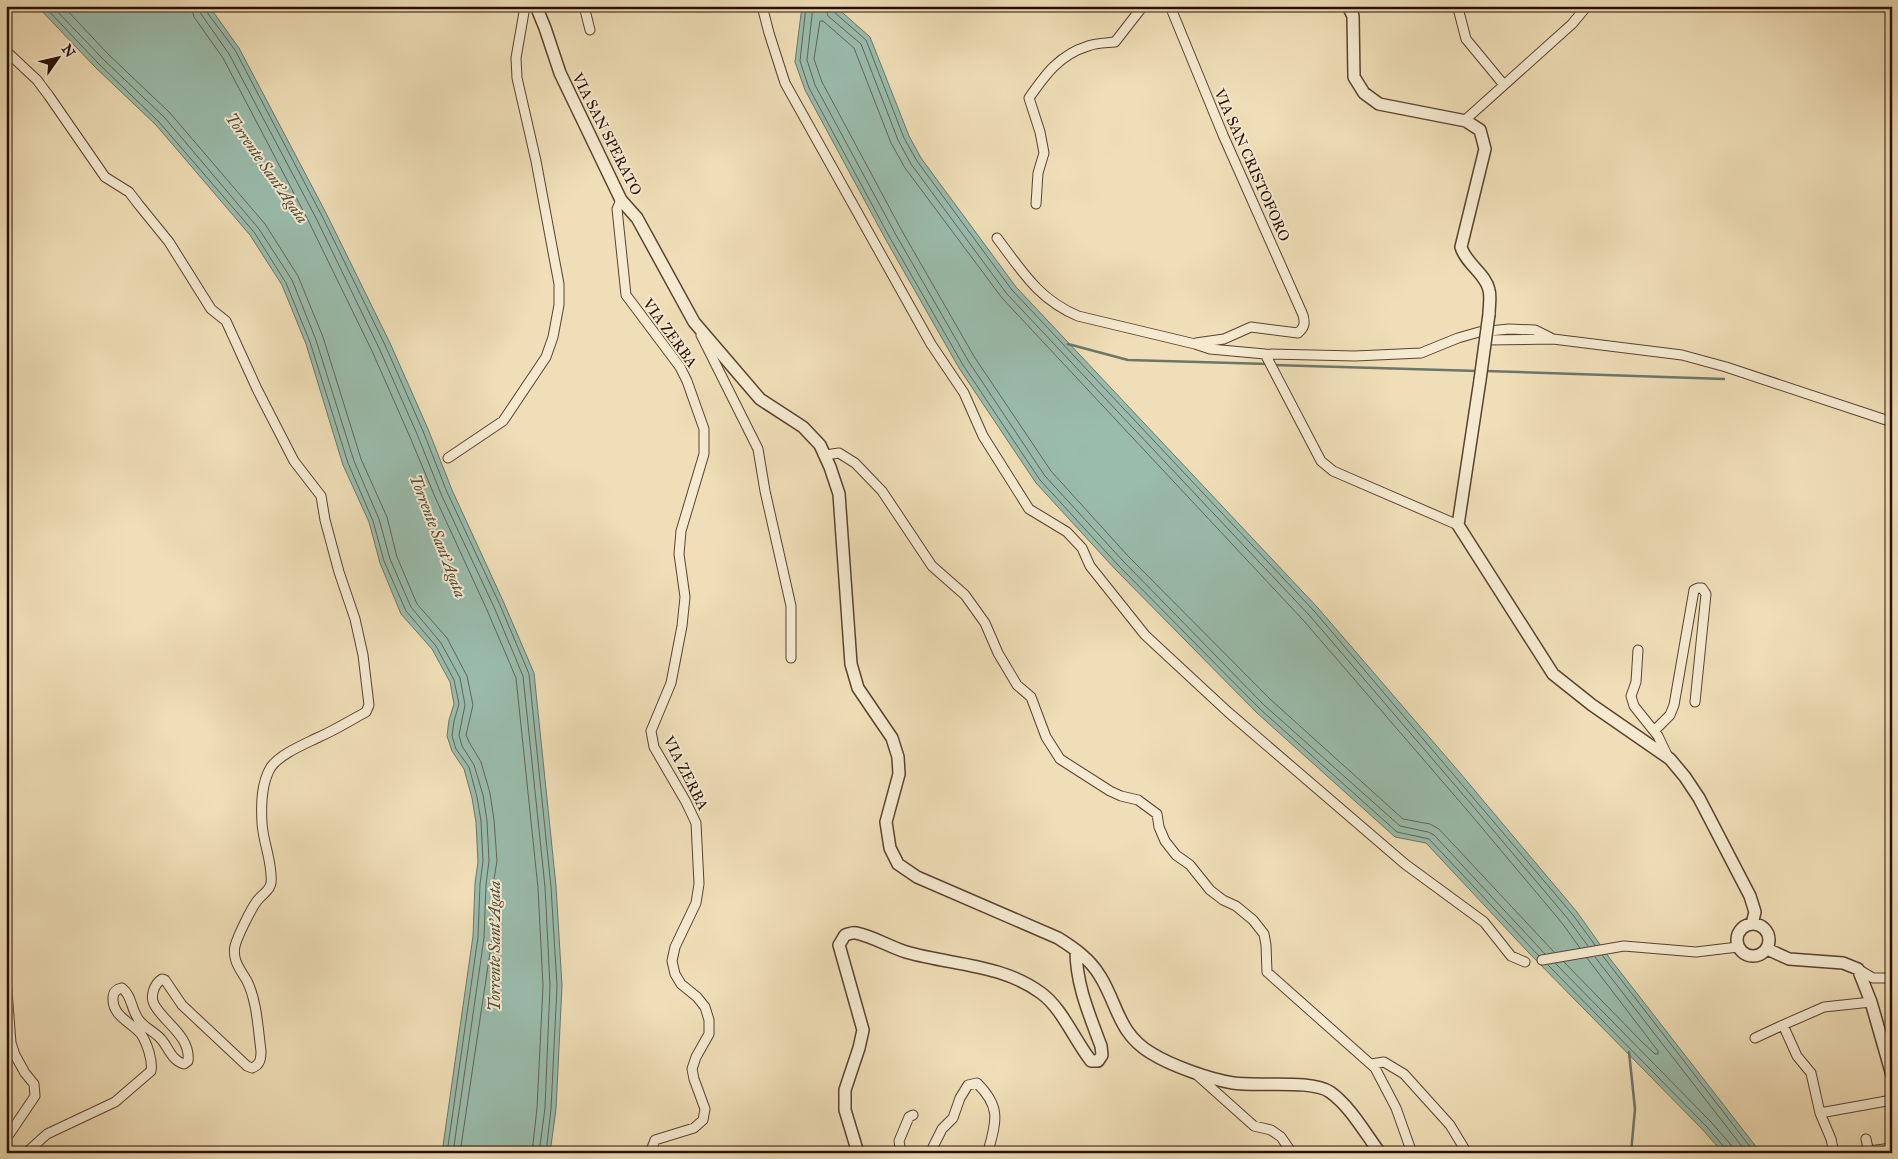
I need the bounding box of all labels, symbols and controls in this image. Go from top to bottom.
north arrow [32,32,82,82]
text: N [58,41,79,61]
street label: VIA SAN SPERATO [568,69,646,198]
street label: VIA SAN CRISTOFORO [1210,85,1294,244]
water label: Torrente Sant'Agata [222,109,312,227]
street label: VIA ZERBA [638,294,701,371]
water label: Torrente Sant'Agata [406,472,470,601]
street label: VIA ZERBA [659,732,712,813]
water label: Torrente Sant'Agata [485,880,504,1011]

